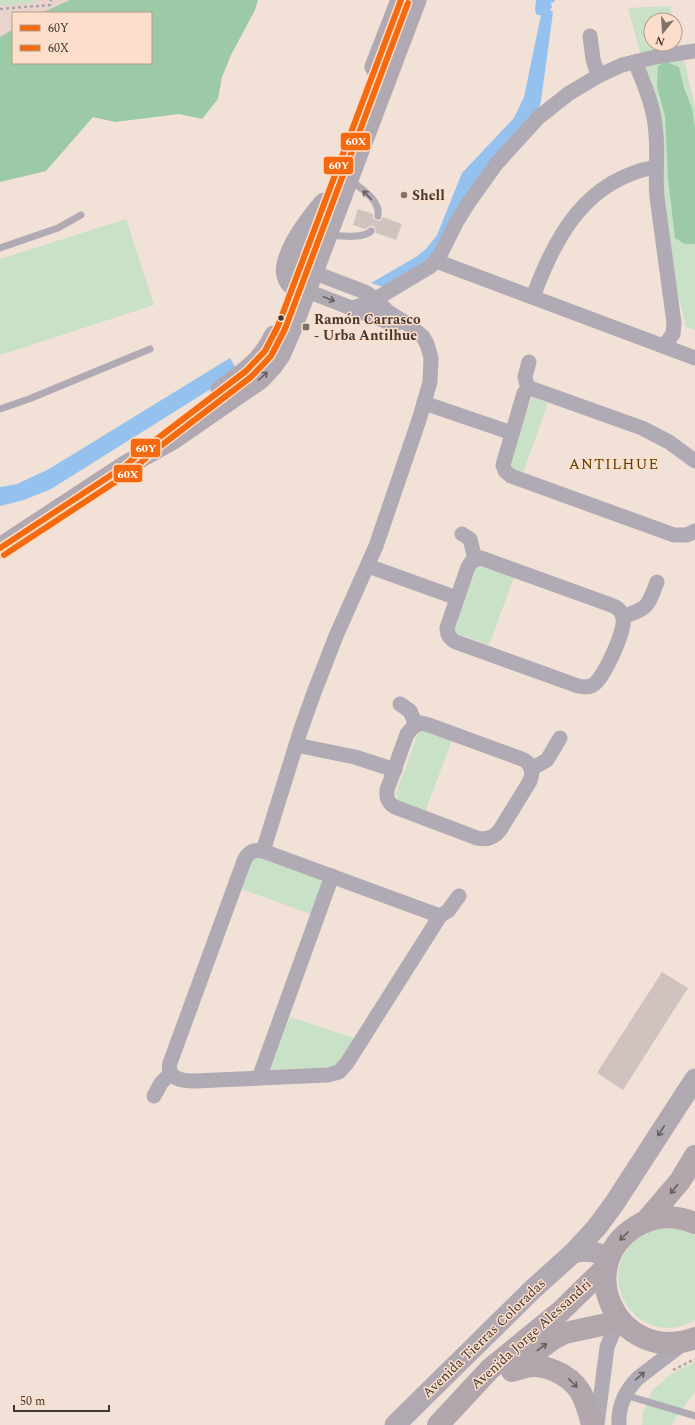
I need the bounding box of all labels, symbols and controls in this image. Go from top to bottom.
legend [12,12,152,64]
north arrow [643,12,683,52]
text: 60Y [48,19,69,38]
text: N [653,32,667,51]
text: 60X [48,39,69,58]
line badge: 60X [340,132,371,151]
text: 60X [346,133,367,150]
line badge: 60Y [323,156,354,175]
text: 60Y [329,157,350,174]
place label: Shell [412,185,445,206]
one-way arrow [362,190,372,200]
marker: Shell [399,190,409,200]
one-way arrow [323,296,335,304]
place label: Ramón Carrasco - Urba Antilhue [314,309,421,346]
unlabelled marker [276,313,286,323]
marker: Ramón Carrasco - Urba Antilhue [301,322,311,332]
one-way arrow [257,372,268,381]
line badge: 60Y [130,438,161,458]
text: 60Y [136,440,157,457]
district label: ANTILHUE [569,453,659,476]
line badge: 60X [113,464,143,483]
text: 60X [118,466,139,483]
one-way arrow [657,1125,665,1137]
one-way arrow [670,1183,679,1194]
one-way arrow [619,1231,629,1241]
street label: Avenida Tierras Coloradas [417,1273,551,1403]
street label: Avenida Jorge Alessandri [466,1274,596,1394]
one-way arrow [536,1343,547,1351]
one-way arrow [635,1372,646,1381]
one-way arrow [568,1378,578,1388]
scale bar [14,1387,109,1413]
text: 50 m [20,1392,45,1411]

